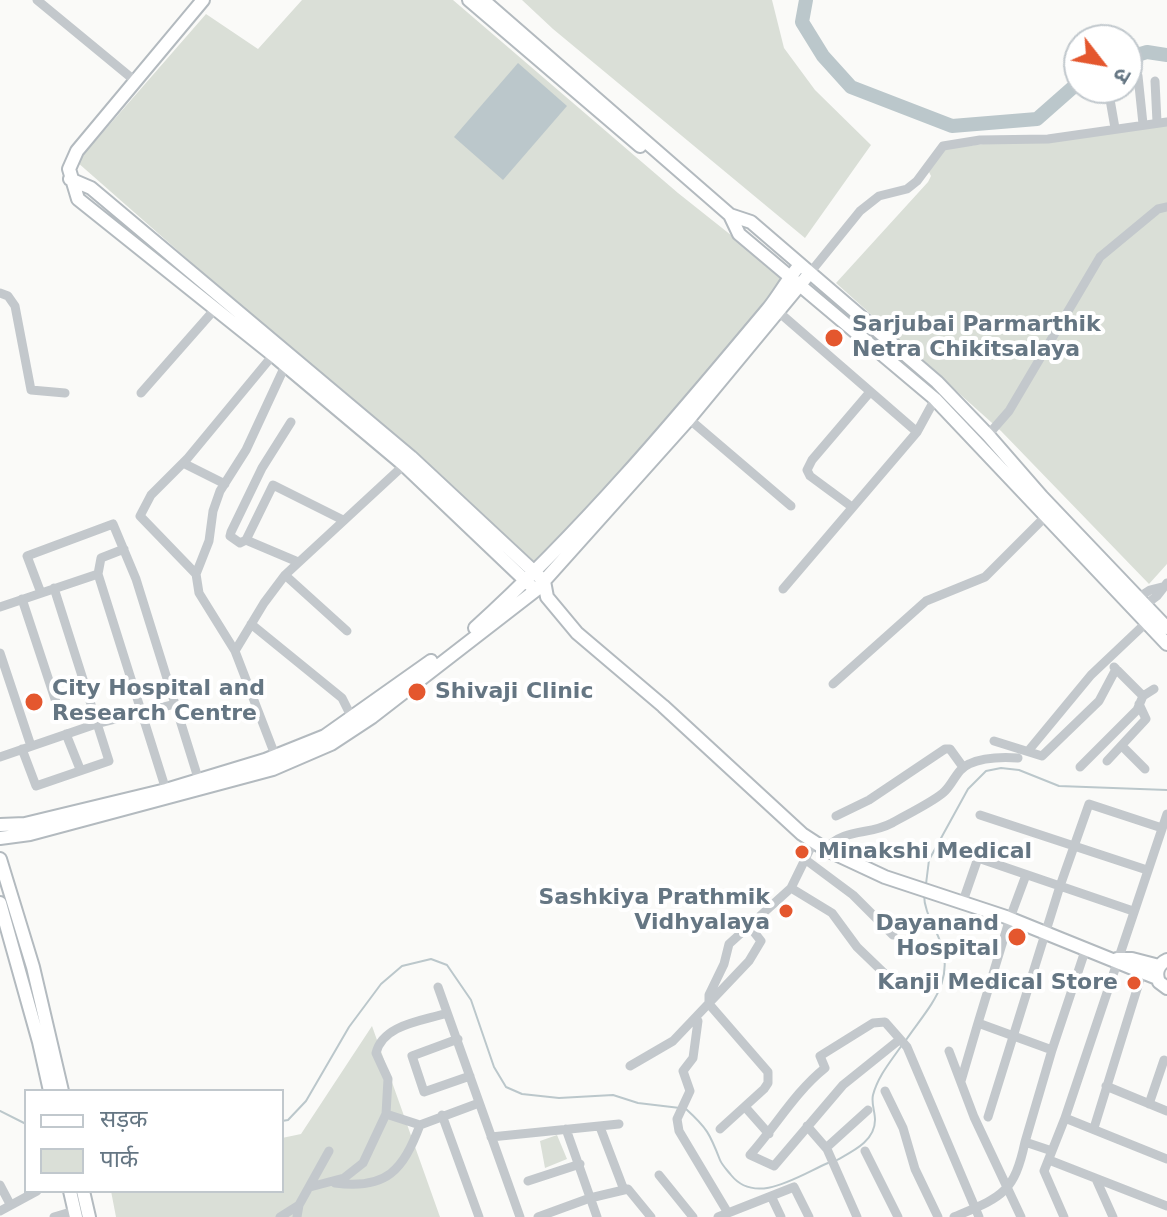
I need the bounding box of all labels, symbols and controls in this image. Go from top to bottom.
north arrow [1063,24,1143,104]
text: उ [1108,64,1136,88]
place label: Sarjubai Parmarthik Netra Chikitsalaya [852,312,1101,364]
marker: Sarjubai Parmarthik Netra Chikitsalaya [823,327,845,349]
place label: City Hospital and Research Centre [52,676,265,728]
place label: Shivaji Clinic [435,679,593,705]
marker: Shivaji Clinic [406,681,428,703]
marker: City Hospital and Research Centre [23,691,45,713]
place label: Minakshi Medical [818,839,1032,865]
marker: Minakshi Medical [793,843,811,861]
place label: Sashkiya Prathmik Vidhyalaya [538,885,770,936]
marker: Sashkiya Prathmik Vidhyalaya [777,902,795,920]
place label: Dayanand Hospital [875,911,999,962]
marker: Dayanand Hospital [1006,926,1028,948]
place label: Kanji Medical Store [877,970,1118,996]
marker: Kanji Medical Store [1125,974,1143,992]
legend [24,1089,284,1193]
text: सड़क [100,1105,148,1133]
text: पार्क [100,1145,138,1173]

